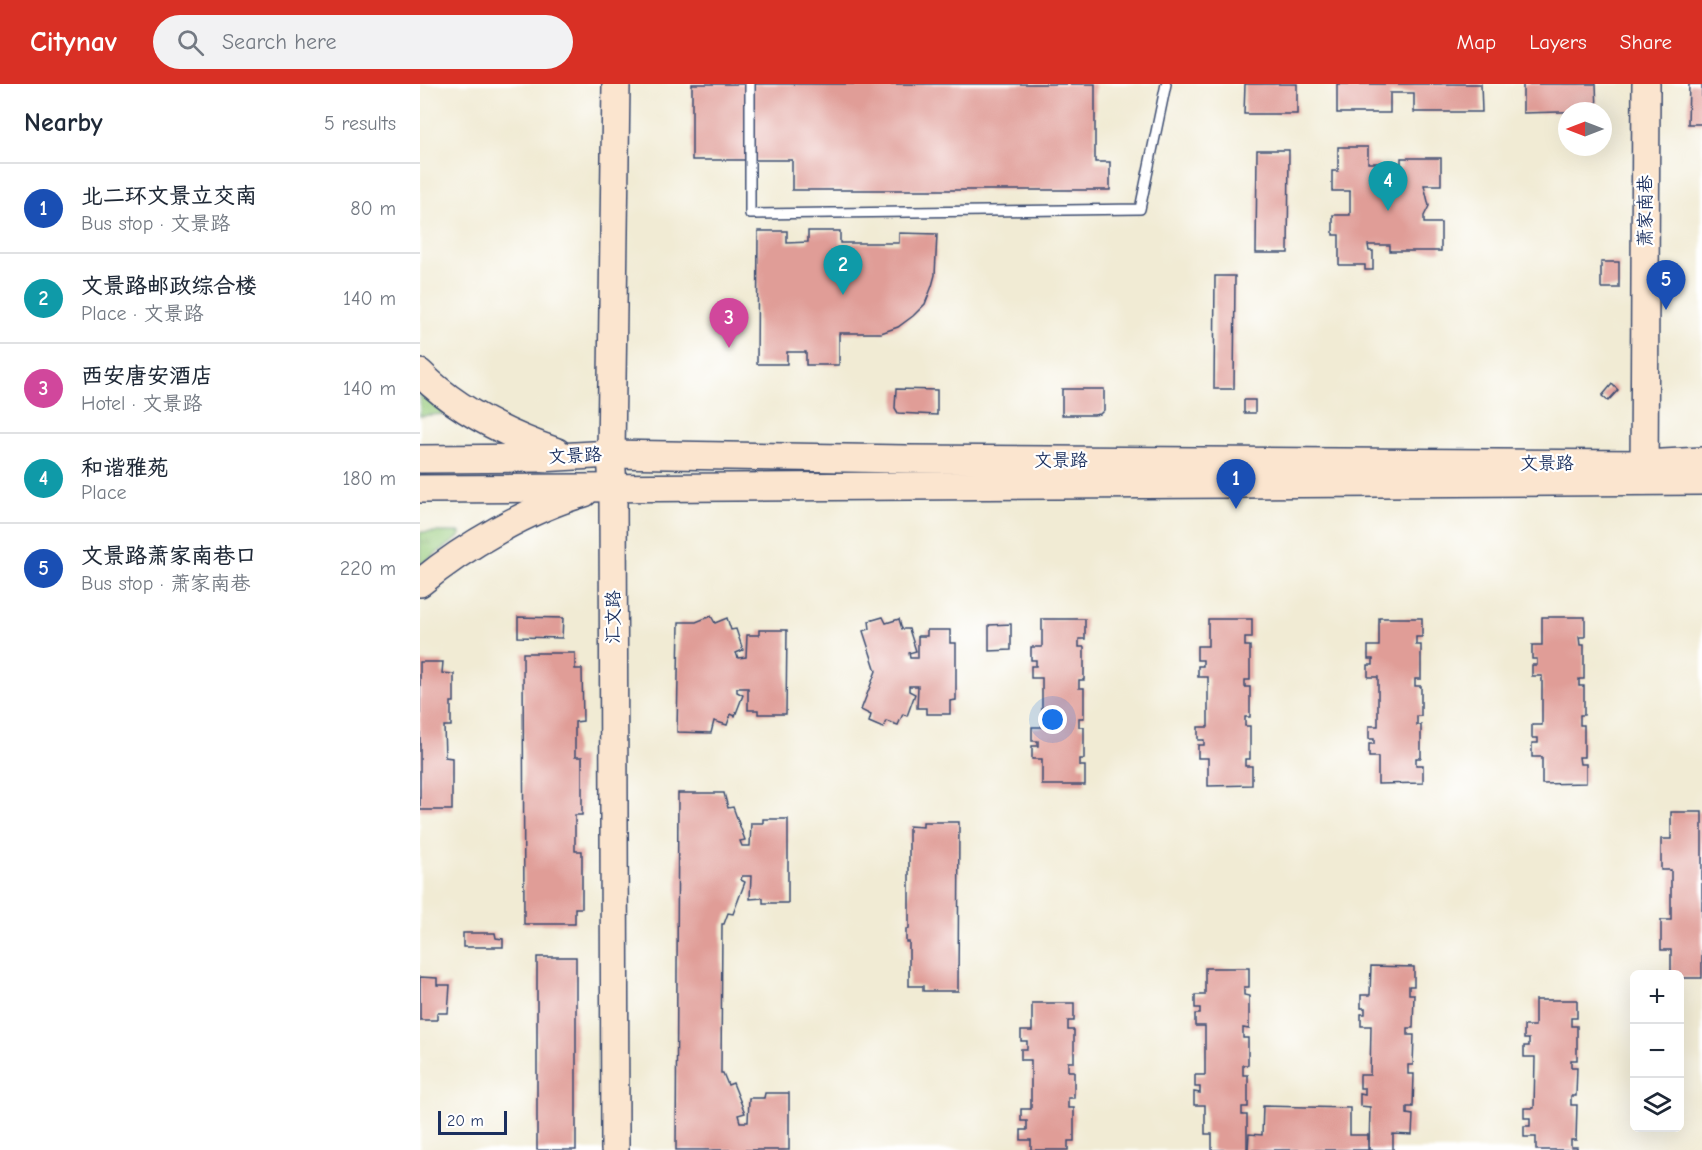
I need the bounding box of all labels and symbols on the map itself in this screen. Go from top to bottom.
north arrow [1558,102,1612,156]
pin: 4 [1368,162,1408,211]
street label: 萧家南巷 [1635,175,1656,247]
pin: 2 [824,246,862,295]
pin: 5 [1646,260,1686,310]
pin: 3 [710,298,748,348]
street label: 文景路 [547,444,603,468]
street label: 文景路 [1034,450,1088,471]
street label: 文景路 [1520,453,1574,474]
pin: 1 [1216,460,1256,509]
street label: 汇文路 [603,590,624,644]
your location [1038,705,1067,734]
scale bar [438,1108,507,1136]

